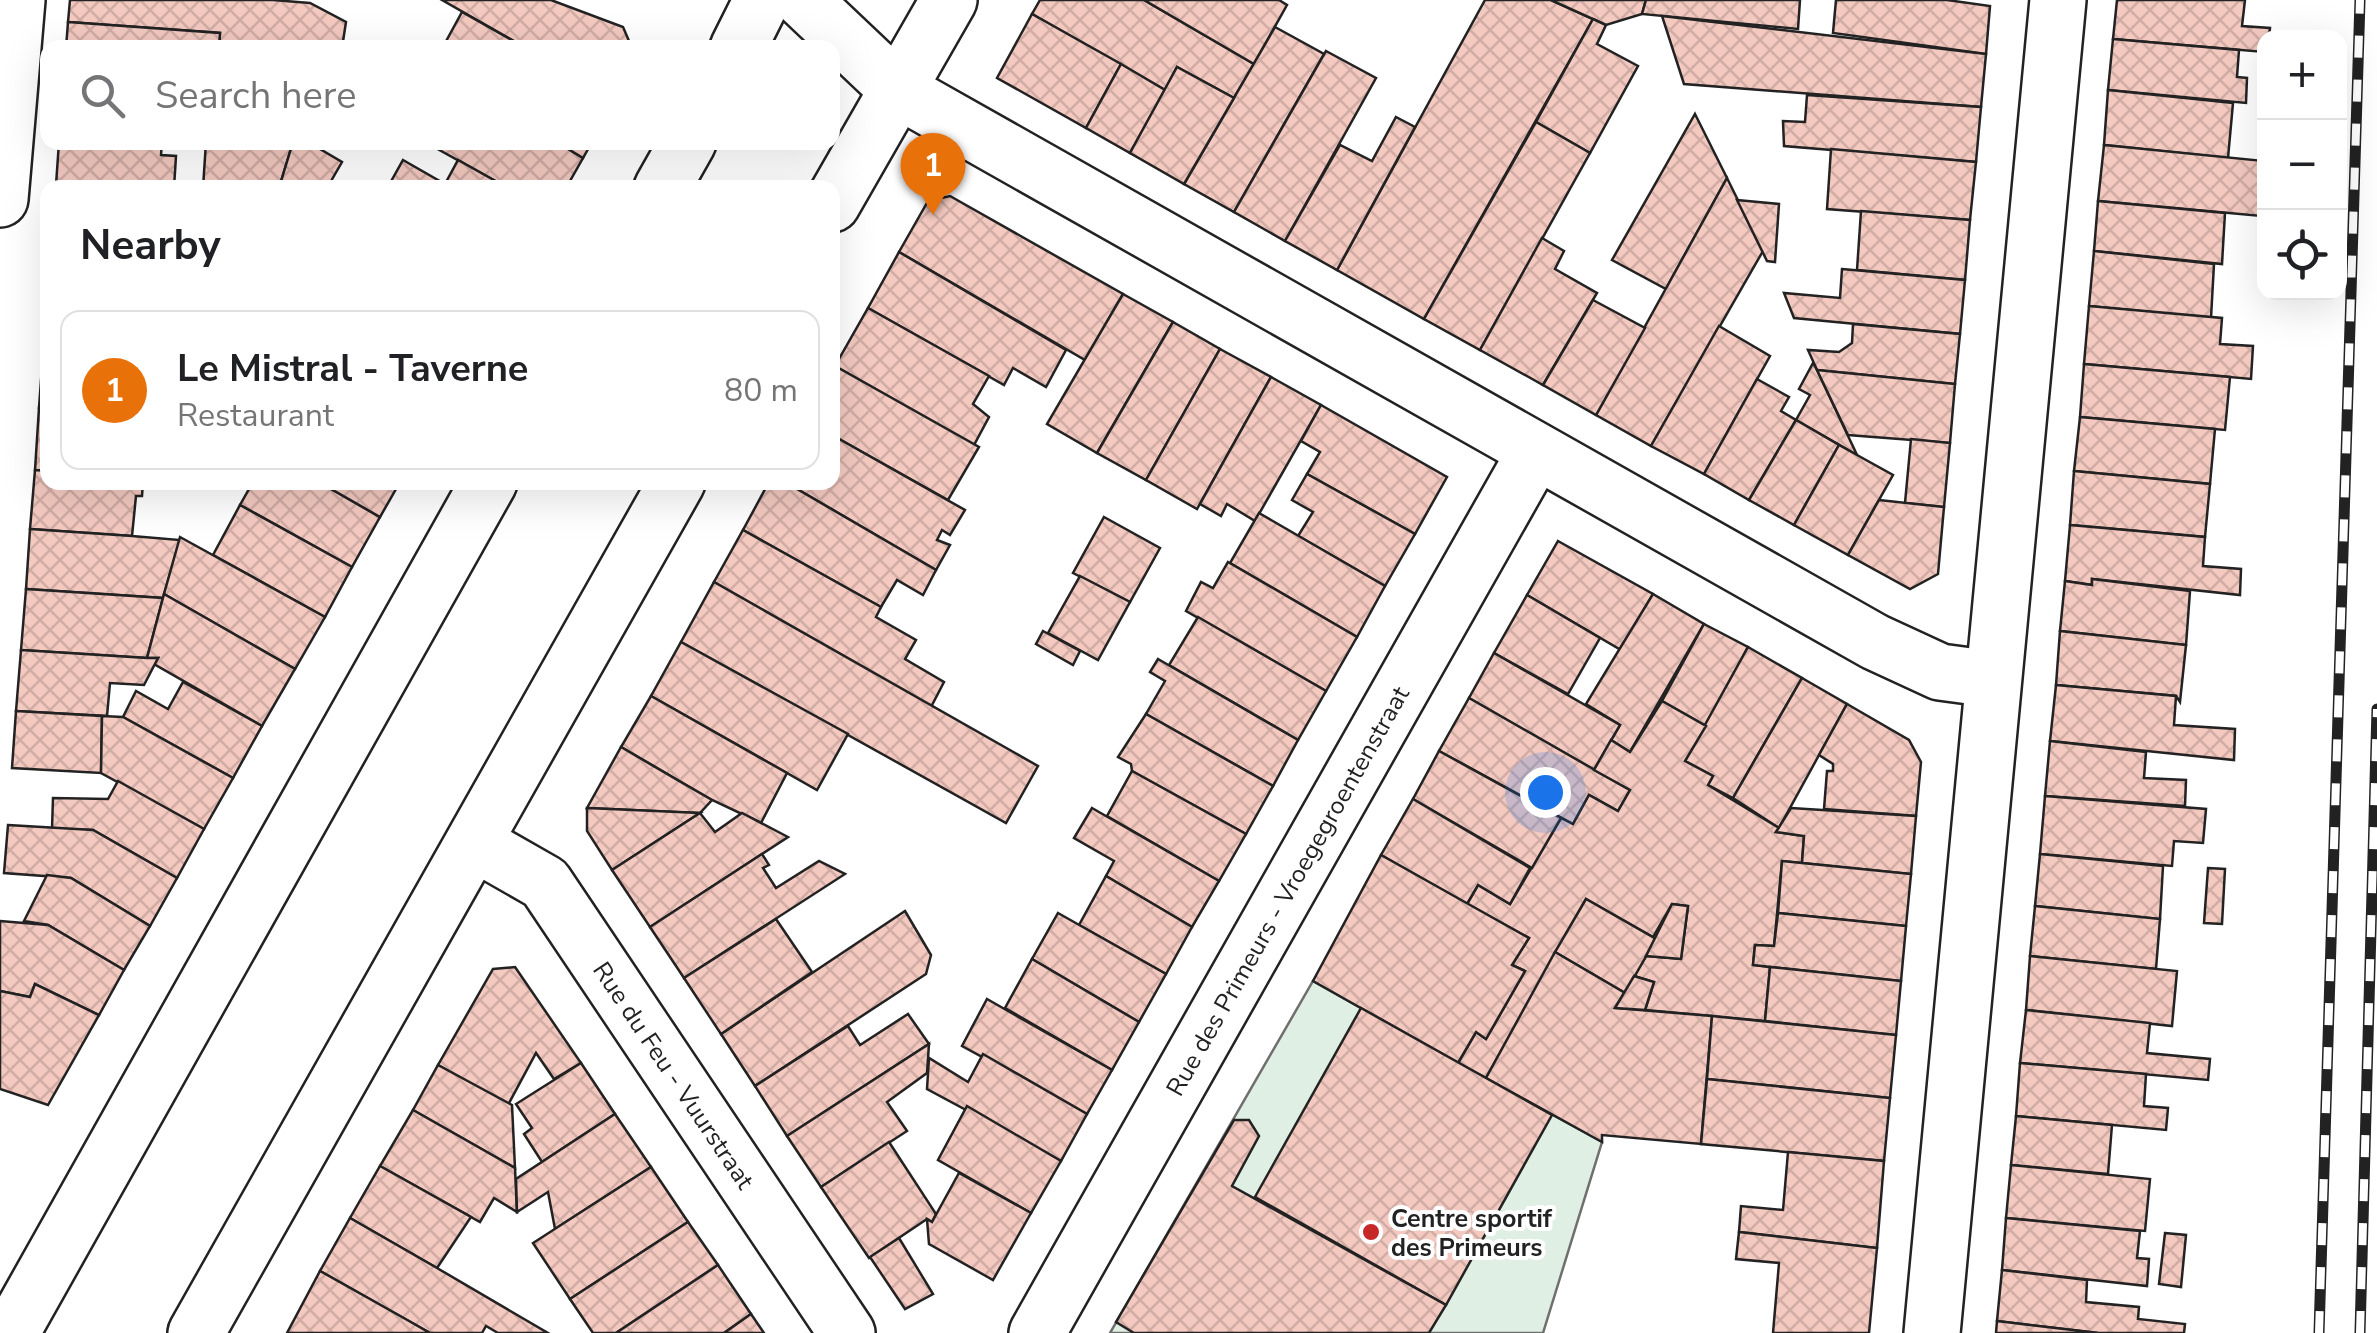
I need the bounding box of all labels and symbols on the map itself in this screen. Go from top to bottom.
pin: 1 [900,132,966,215]
street label: Rue des Primeurs - Vroegegroentenstraat [1158,680,1418,1102]
your location [1520,767,1571,818]
street label: Rue du Feu - Vuurstraat [585,955,762,1196]
place label: Centre sportif des Primeurs [1391,1202,1553,1265]
marker: Centre sportif des Primeurs [1360,1221,1382,1243]

